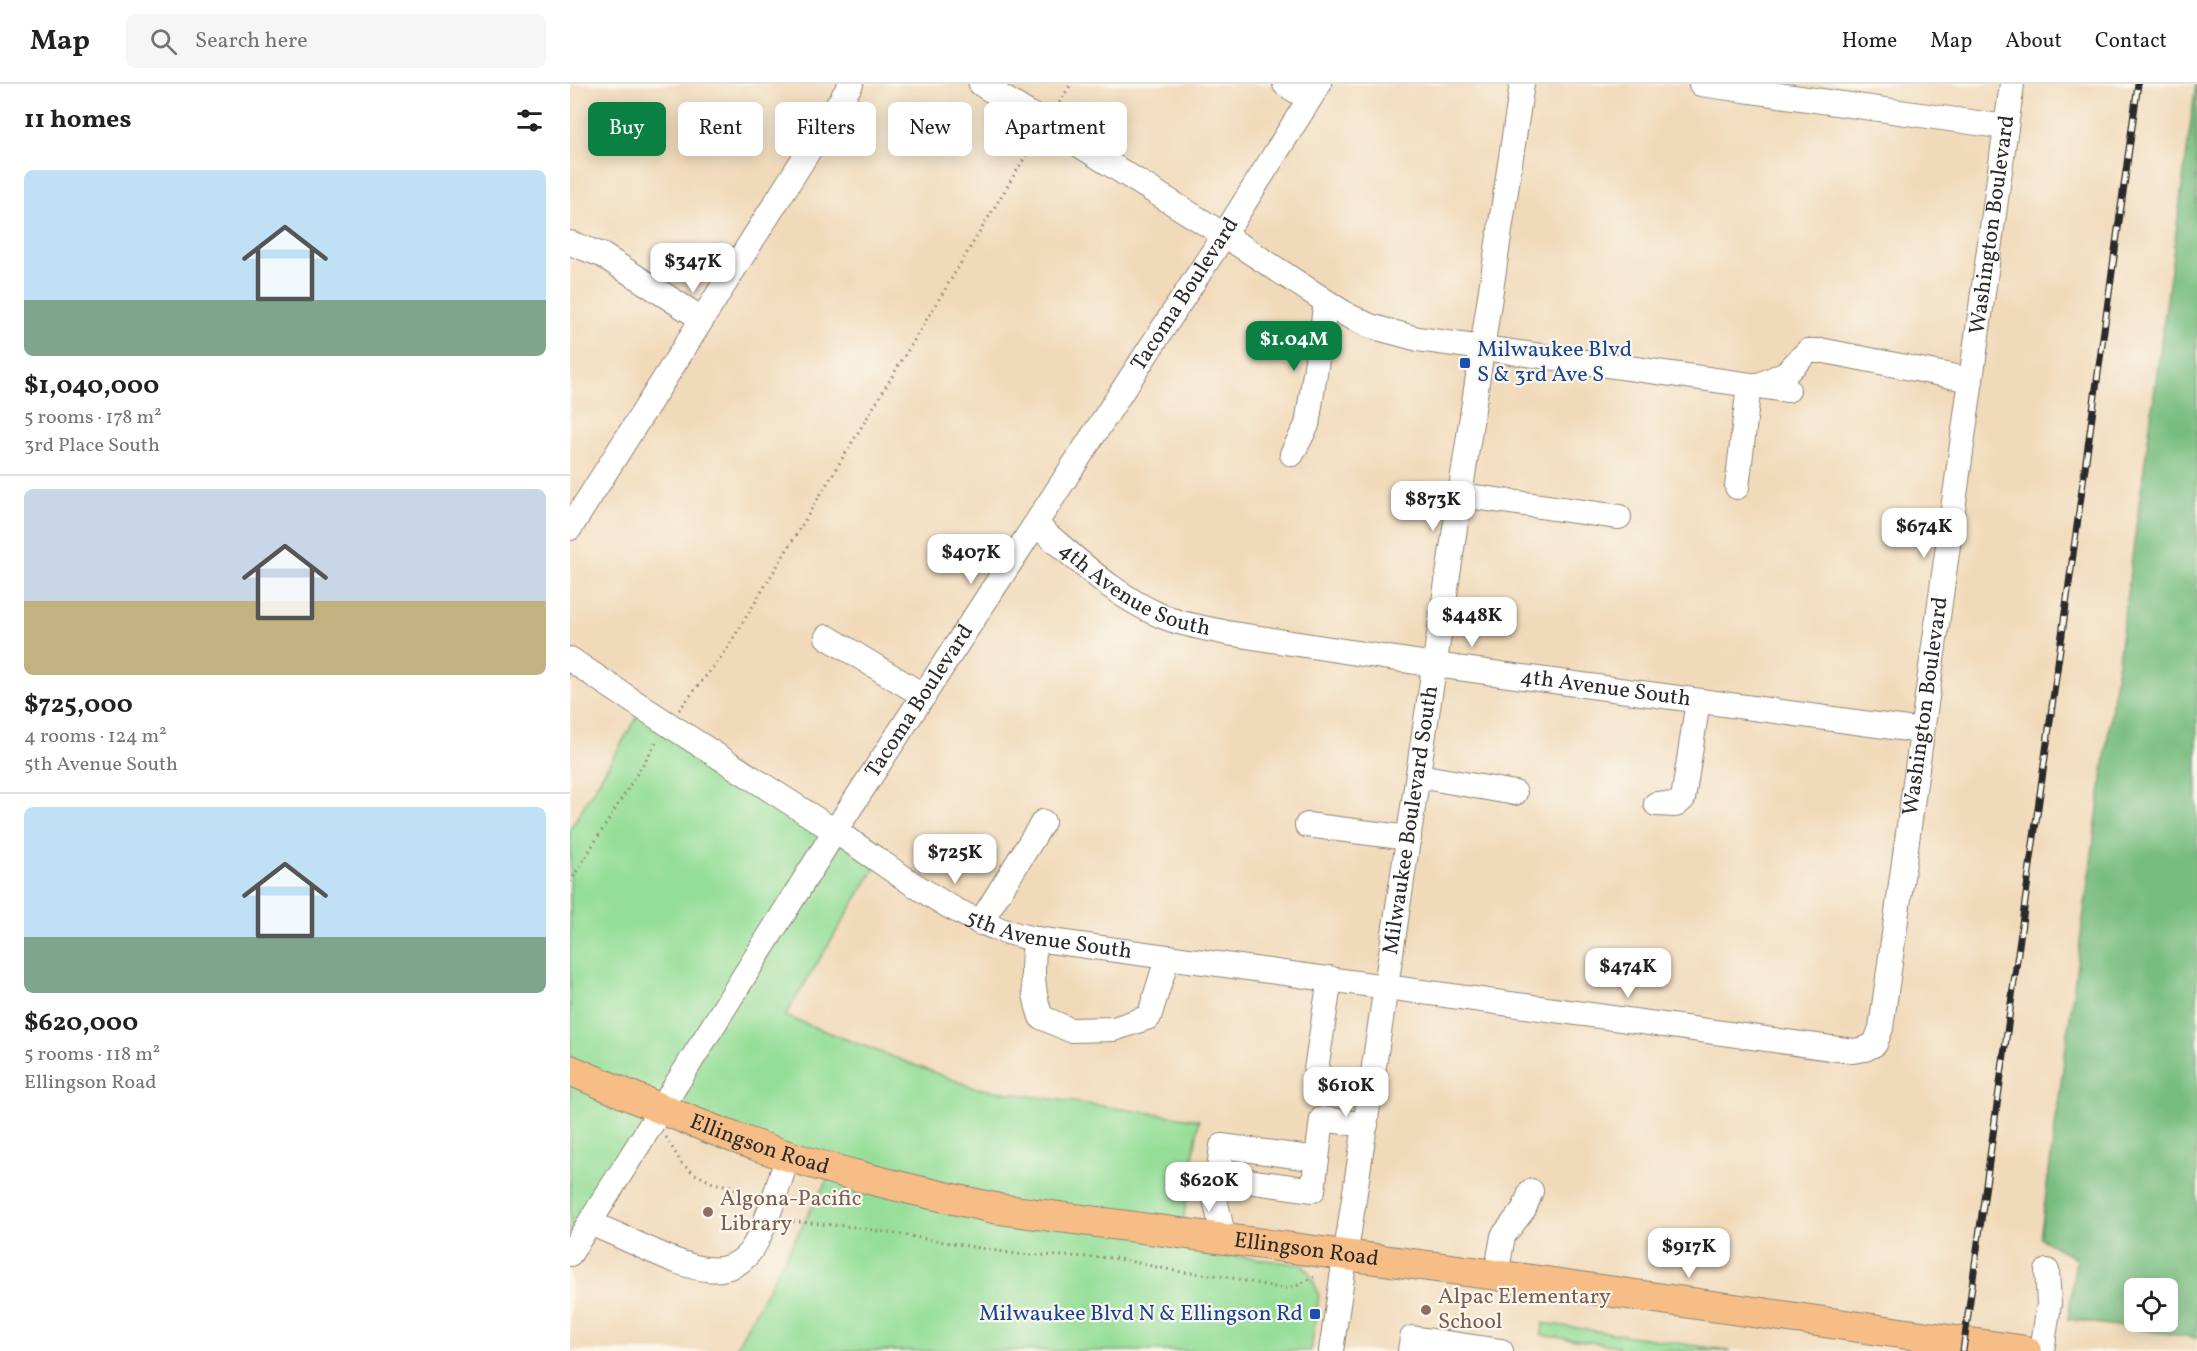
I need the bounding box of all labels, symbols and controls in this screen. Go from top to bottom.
search box [126,14,546,68]
text: Map [30,22,90,61]
icon: search [147,25,180,58]
text: Search here [195,26,308,57]
text: Home [1842,27,1897,56]
text: Map [1930,27,1972,56]
text: About [2005,27,2062,56]
text: Contact [2095,27,2167,56]
text: 11 homes [24,102,131,138]
chip: Buy [588,102,666,156]
chip: Rent [678,102,763,156]
chip: Filters [775,102,876,156]
chip: New [888,102,972,156]
chip: Apartment [984,102,1127,156]
icon: filters [513,104,546,137]
street label: Washington Boulevard [1962,113,2023,336]
icon: home [231,209,339,317]
street label: Tacoma Boulevard [1124,211,1247,377]
pin: $347K [651,243,735,294]
text: $347K [664,248,722,276]
pin: $1.04M [1245,321,1343,372]
text: $1.04M [1260,326,1328,354]
place label: Milwaukee Blvd S & 3rd Ave S [1477,335,1632,391]
marker: Milwaukee Blvd S & 3rd Ave S [1458,356,1472,370]
text: $1,040,000 [24,368,159,404]
text: 5 rooms · 178 m² [24,404,162,432]
text: 3rd Place South [24,432,160,460]
pin: $873K [1391,481,1475,532]
text: $873K [1405,486,1461,514]
pin: $674K [1882,508,1966,559]
text: $674K [1896,513,1952,541]
icon: home [231,528,339,636]
pin: $407K [929,534,1013,585]
street label: 4th Avenue South [1052,535,1213,645]
text: $407K [941,539,1001,567]
street label: Washington Boulevard [1895,595,1956,818]
pin: $448K [1430,597,1514,648]
text: $448K [1442,602,1502,630]
street label: Tacoma Boulevard [858,618,981,784]
street label: 4th Avenue South [1518,661,1693,715]
street label: Milwaukee Boulevard South [1375,683,1447,957]
text: $725,000 [24,687,133,723]
text: 4 rooms · 124 m² [24,723,167,751]
text: 5th Avenue South [24,751,178,779]
pin: $725K [913,834,997,885]
text: $725K [927,839,983,867]
icon: home [231,846,339,954]
street label: 5th Avenue South [961,902,1134,967]
pin: $474K [1586,948,1670,999]
text: $474K [1599,953,1657,981]
text: $620,000 [24,1005,138,1041]
text: 5 rooms · 118 m² [24,1041,160,1069]
pin: $610K [1304,1067,1388,1118]
text: Ellingson Road [24,1069,156,1097]
text: $610K [1318,1072,1374,1100]
street label: Ellingson Road [685,1106,833,1183]
pin: $620K [1167,1162,1251,1213]
text: $620K [1179,1167,1239,1195]
place label: Algona-Pacific Library [720,1184,862,1240]
marker: Algona-Pacific Library [701,1205,715,1219]
street label: Ellingson Road [1232,1225,1381,1275]
pin: $917K [1647,1228,1731,1279]
text: $917K [1662,1233,1716,1261]
map controls [2124,1278,2178,1332]
button: locate [2124,1278,2178,1332]
place label: Alpac Elementary School [1438,1282,1611,1338]
place label: Milwaukee Blvd N & Ellingson Rd [979,1299,1303,1330]
marker: Alpac Elementary School [1419,1303,1433,1317]
marker: Milwaukee Blvd N & Ellingson Rd [1308,1307,1322,1321]

